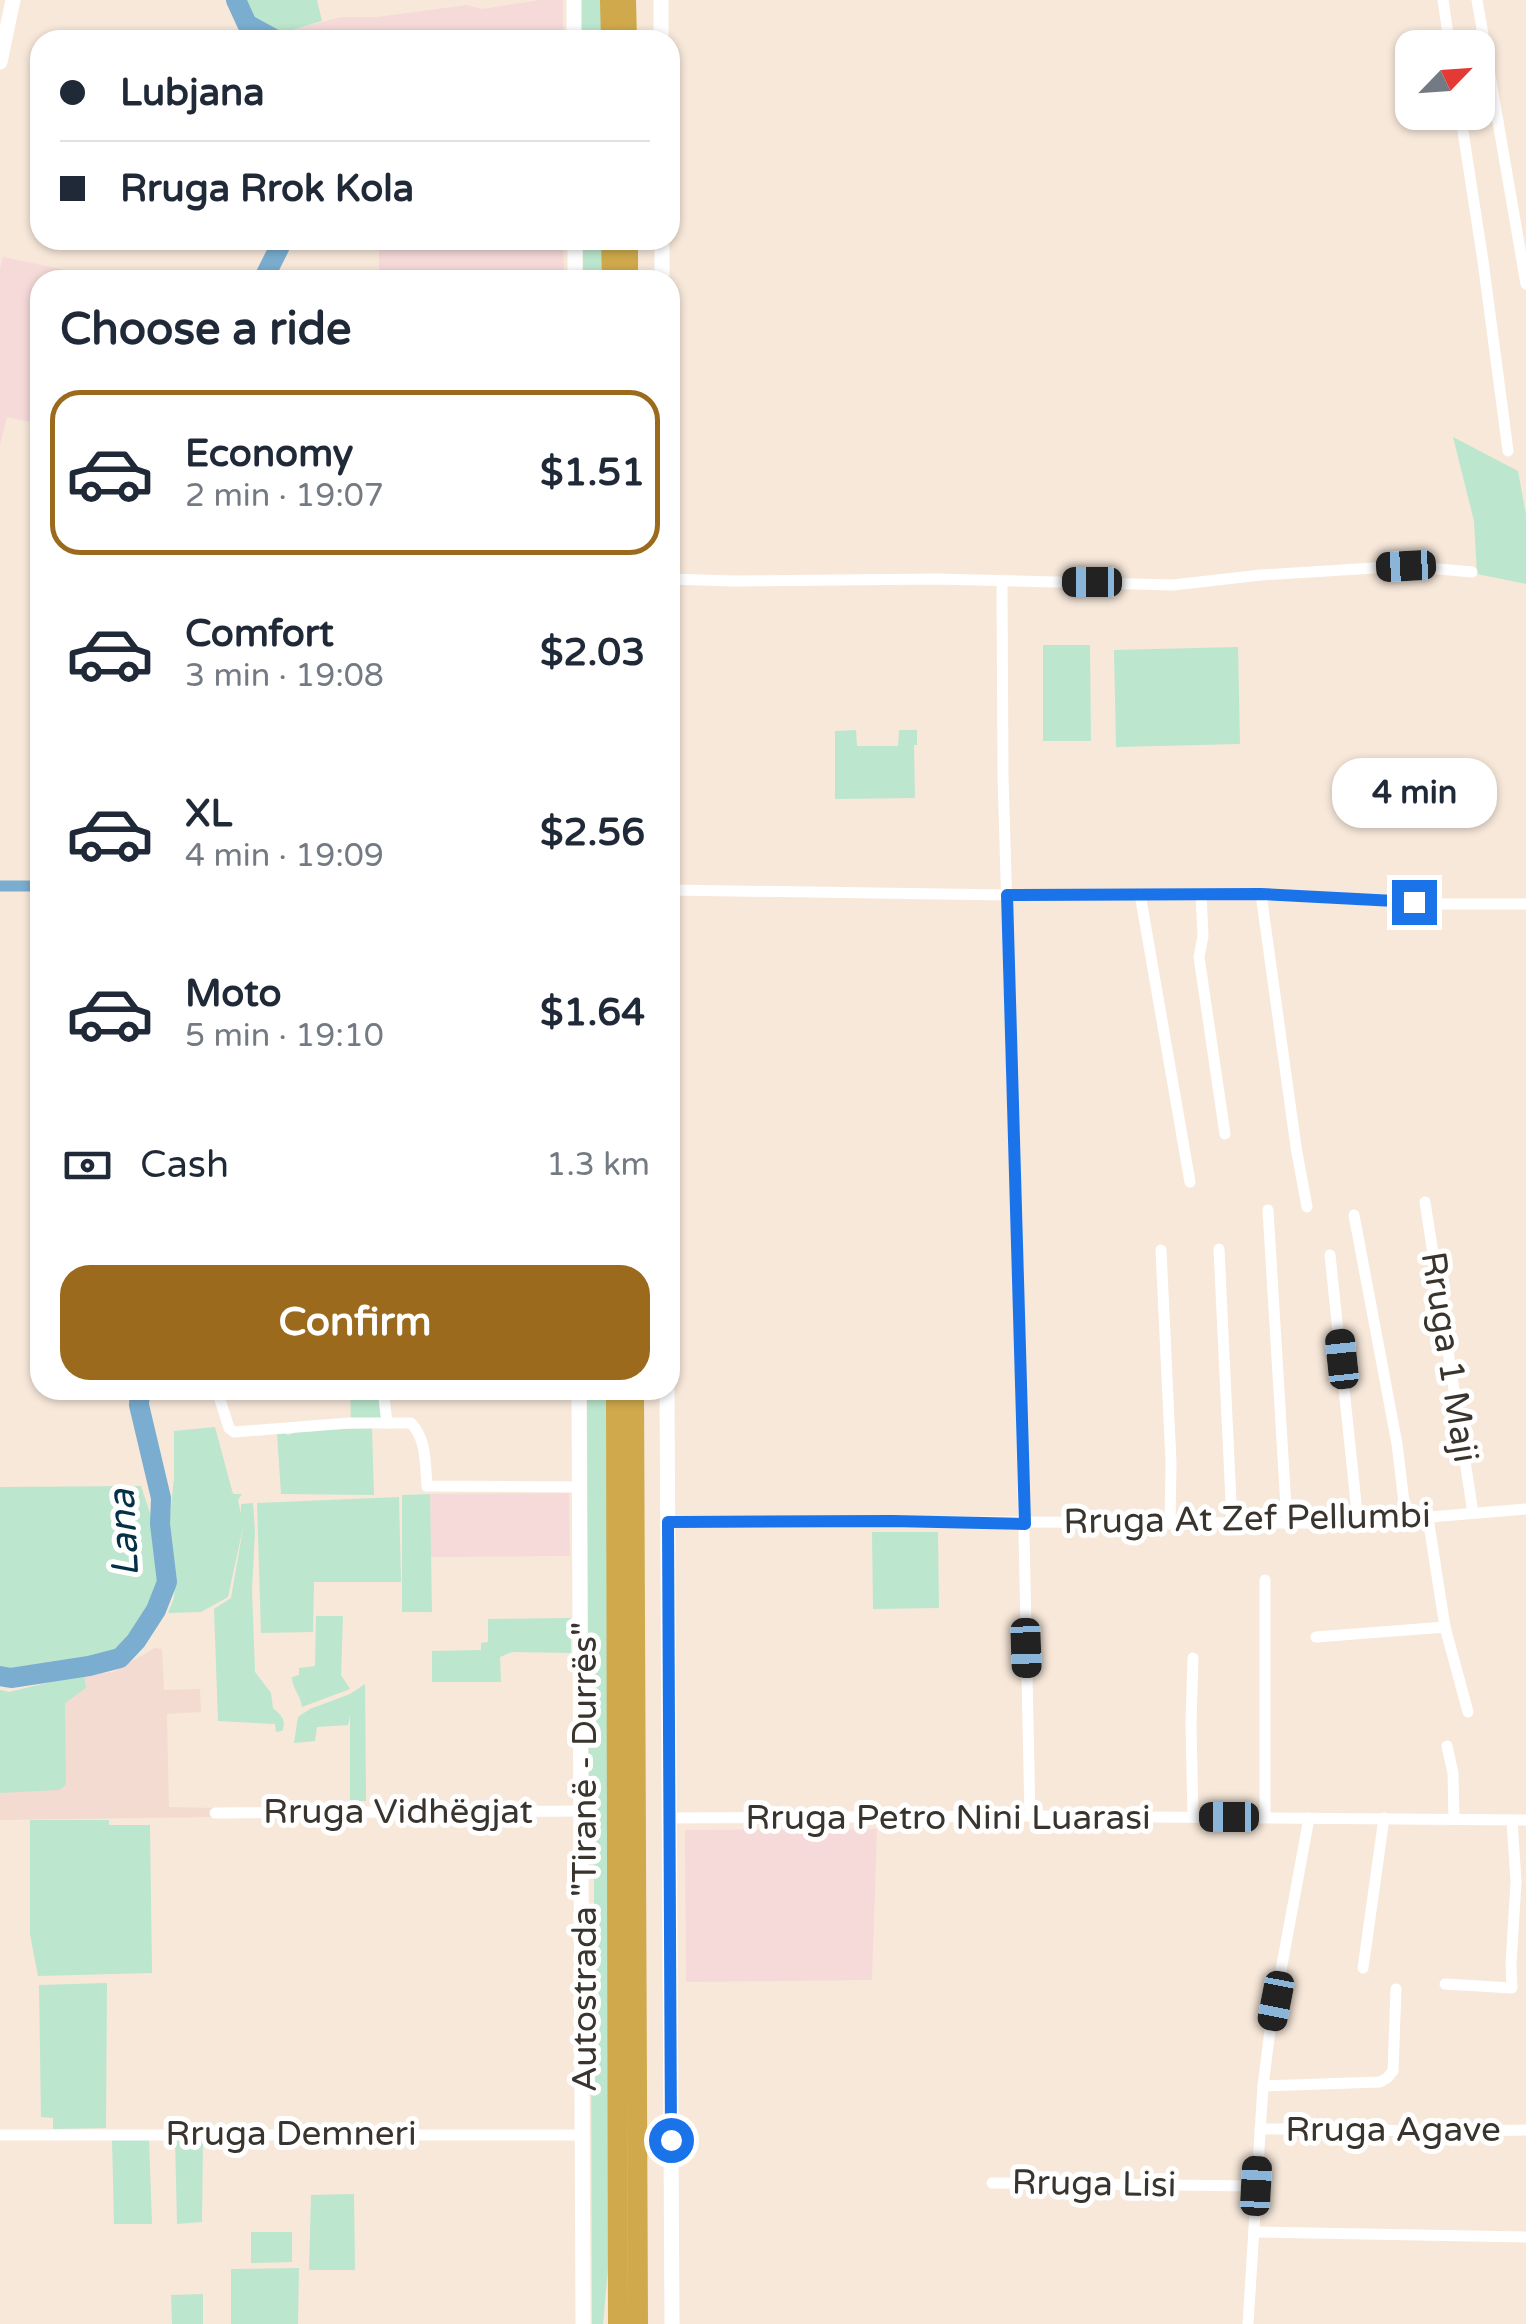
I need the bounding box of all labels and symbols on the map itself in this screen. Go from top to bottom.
north arrow [1395,30,1495,130]
car [1375,549,1437,583]
car [1062,567,1122,597]
callout: 4 min [1332,757,1496,827]
route end [1392,880,1437,925]
street label: Rruga 1 Maji [1412,1249,1486,1465]
car [1324,1328,1360,1390]
water label: Lana [99,1486,149,1578]
street label: Rruga At Zef Pellumbi [1063,1495,1431,1543]
car [1010,1617,1042,1679]
street label: Autostrada "Tiranë - Durrës" [564,1622,606,2092]
street label: Rruga Vidhëgjat [263,1791,533,1833]
street label: Rruga Petro Nini Luarasi [745,1797,1151,1839]
car [1199,1802,1259,1832]
car [1256,1969,1296,2033]
street label: Rruga Agave [1285,2109,1501,2151]
street label: Rruga Demneri [165,2113,417,2155]
route start [649,2118,694,2163]
car [1239,2155,1273,2217]
street label: Rruga Lisi [1011,2162,1177,2206]

